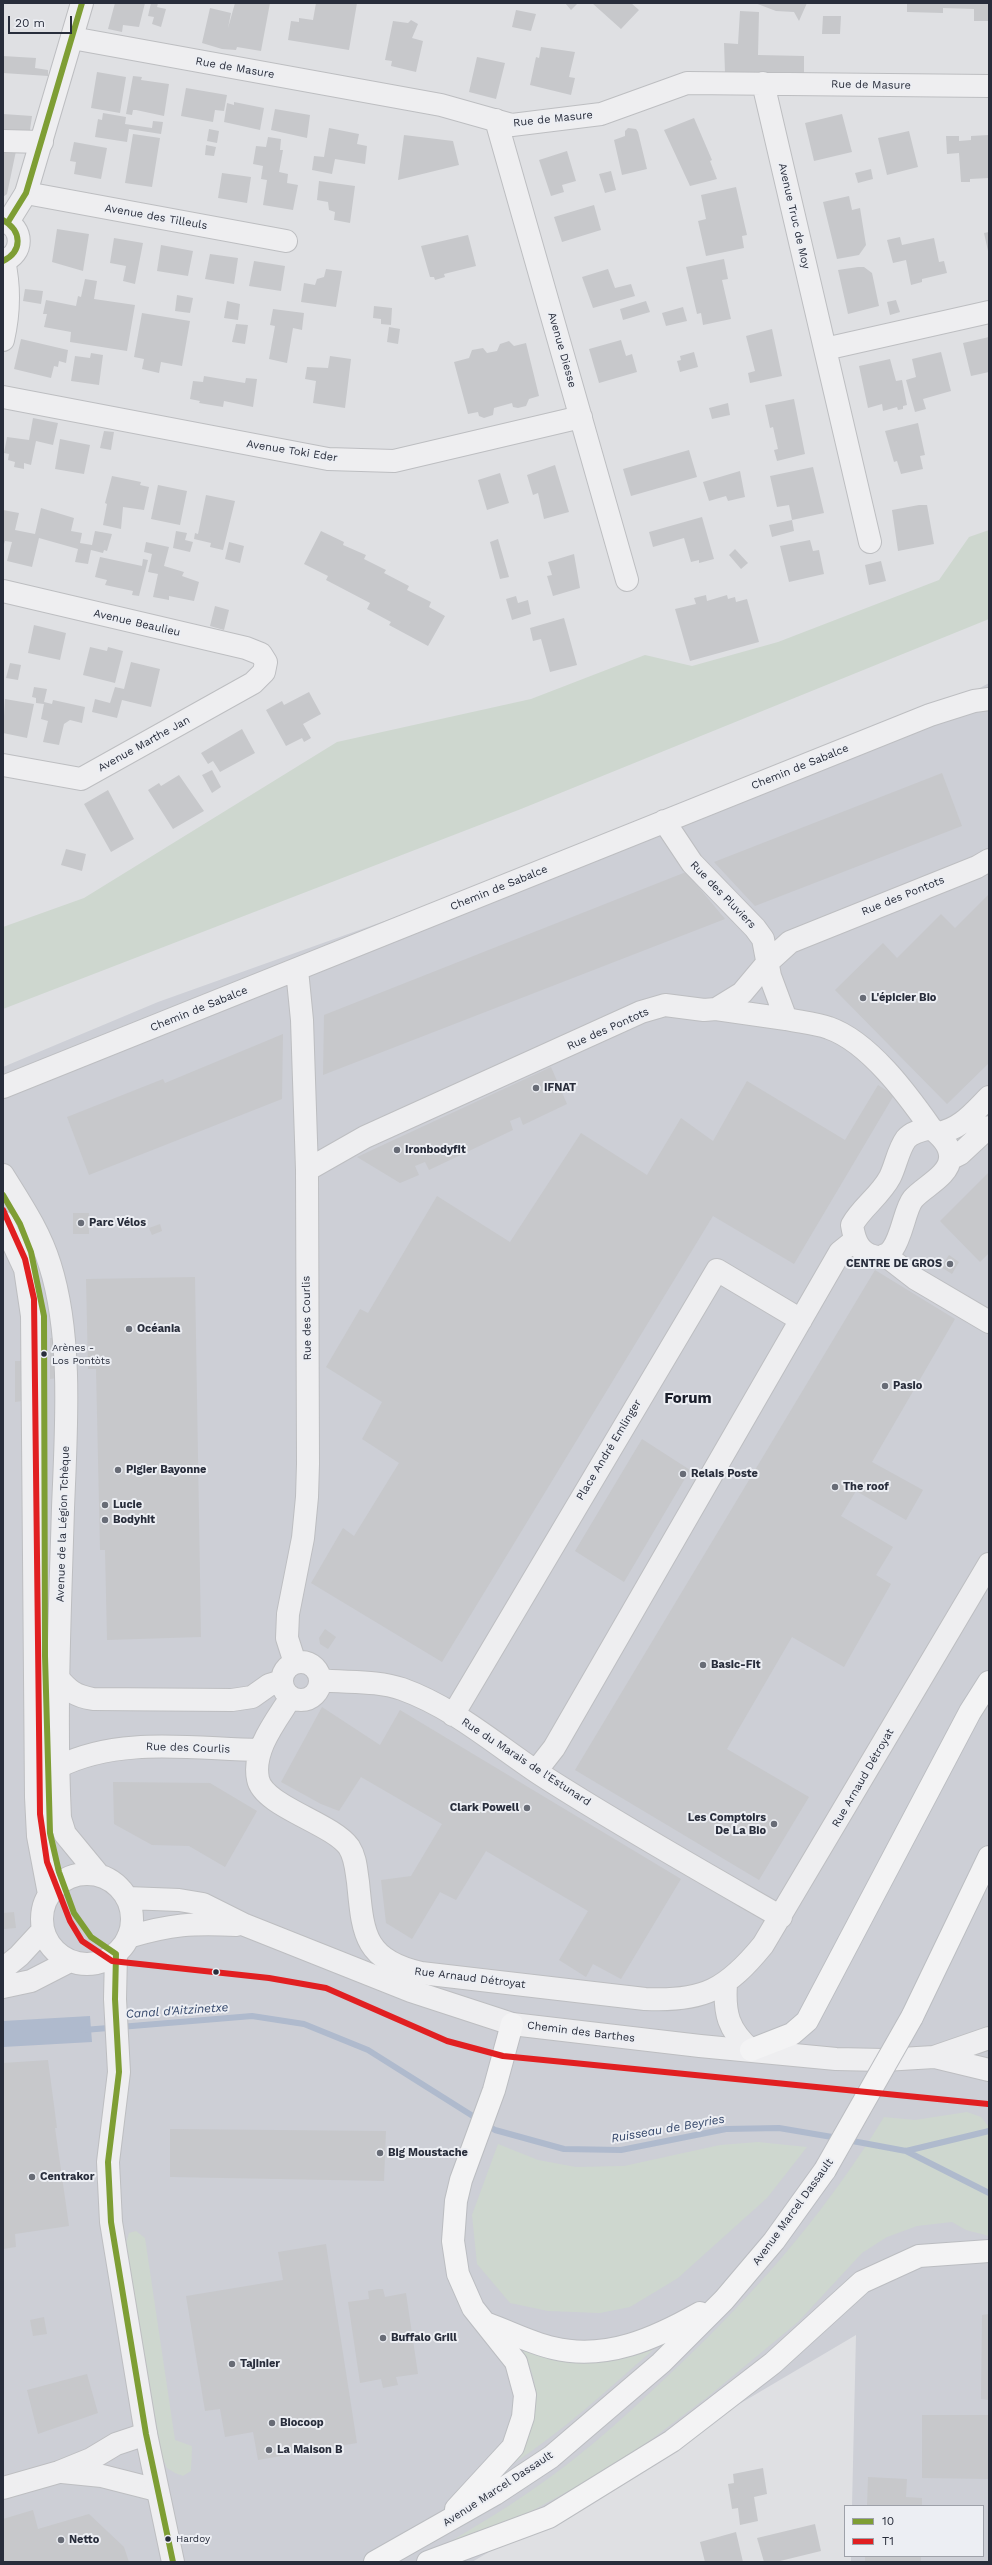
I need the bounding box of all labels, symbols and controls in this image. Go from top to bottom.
scale bar [10,8,74,34]
text: 20 m [15,16,45,30]
street label: Rue de Masure [195,55,275,81]
street label: Rue de Masure [831,78,911,92]
street label: Rue de Masure [513,108,593,130]
street label: Avenue Truc de Moy [775,162,813,270]
street label: Avenue des Tilleuls [104,201,208,233]
street label: Avenue Diesse [545,311,579,389]
street label: Avenue Toki Eder [245,437,339,465]
street label: Avenue Beaulieu [92,607,182,639]
street label: Avenue Marthe Jan [96,713,192,775]
street label: Chemin de Sabalce [749,741,851,793]
street label: Rue des Pluviers [687,858,759,932]
street label: Chemin de Sabalce [448,862,550,914]
street label: Rue des Pontots [860,873,946,919]
street label: Chemin de Sabalce [148,983,250,1035]
place label: L'épicier Bio [871,991,936,1005]
marker: L'épicier Bio [858,993,868,1003]
street label: Rue des Pontots [565,1005,651,1053]
place label: IFNAT [544,1081,576,1095]
marker: IFNAT [531,1083,541,1093]
place label: Ironbodyfit [405,1143,466,1157]
marker: Ironbodyfit [392,1145,402,1155]
place label: Parc Vélos [89,1216,146,1230]
marker: Parc Vélos [76,1218,86,1228]
place label: CENTRE DE GROS [846,1257,942,1271]
marker: CENTRE DE GROS [945,1259,955,1269]
street label: Rue des Courlis [300,1276,314,1360]
place label: Océania [137,1322,180,1336]
marker: Océania [124,1324,134,1334]
place label: Arènes - Los Pontòts [52,1342,110,1366]
marker: Arènes - Los Pontòts [39,1349,49,1359]
place label: Pasio [893,1379,922,1393]
marker: Pasio [880,1381,890,1391]
district label: Forum [664,1390,712,1408]
street label: Place André Emlinger [574,1397,644,1503]
street label: Avenue de la Légion Tchèque [54,1446,72,1602]
place label: Pigier Bayonne [126,1463,206,1477]
marker: Pigier Bayonne [113,1465,123,1475]
place label: Relais Poste [691,1467,758,1481]
marker: Relais Poste [678,1469,688,1479]
place label: The roof [843,1480,889,1494]
marker: The roof [830,1482,840,1492]
place label: Lucie [113,1498,142,1512]
marker: Lucie [100,1500,110,1510]
place label: Bodyhit [113,1513,155,1527]
marker: Bodyhit [100,1515,110,1525]
place label: Basic-Fit [711,1658,761,1672]
marker: Basic-Fit [698,1660,708,1670]
street label: Rue du Marais de l'Estunard [459,1715,593,1809]
street label: Rue Arnaud Détroyat [829,1726,897,1830]
street label: Rue des Courlis [146,1740,230,1756]
place label: Clark Powell [450,1801,519,1815]
marker: Clark Powell [522,1803,532,1813]
place label: Les Comptoirs De La Bio [688,1811,766,1837]
marker: Les Comptoirs De La Bio [769,1819,779,1829]
street label: Rue Arnaud Détroyat [414,1965,526,1991]
unlabelled marker [211,1967,221,1977]
water label: Canal d'Aitzinetxe [125,2000,229,2022]
street label: Chemin des Barthes [526,2019,636,2045]
water label: Ruisseau de Beyries [610,2112,726,2146]
place label: Big Moustache [388,2146,468,2160]
marker: Big Moustache [375,2148,385,2158]
street label: Avenue Marcel Dassault [750,2156,836,2268]
place label: Centrakor [40,2170,94,2184]
marker: Centrakor [27,2172,37,2182]
place label: Buffalo Grill [391,2331,457,2345]
marker: Buffalo Grill [378,2333,388,2343]
place label: Tajinier [240,2357,280,2371]
marker: Tajinier [227,2359,237,2369]
place label: Biocoop [280,2416,324,2430]
marker: Biocoop [267,2418,277,2428]
place label: La Maison B [277,2443,343,2457]
marker: La Maison B [264,2445,274,2455]
street label: Avenue Marcel Dassault [440,2448,556,2530]
legend [844,2505,984,2557]
text: 10 [882,2514,894,2528]
place label: Netto [69,2533,99,2547]
place label: Hardoy [176,2533,210,2545]
marker: Hardoy [163,2534,173,2544]
text: T1 [882,2534,894,2548]
marker: Netto [56,2535,66,2545]

